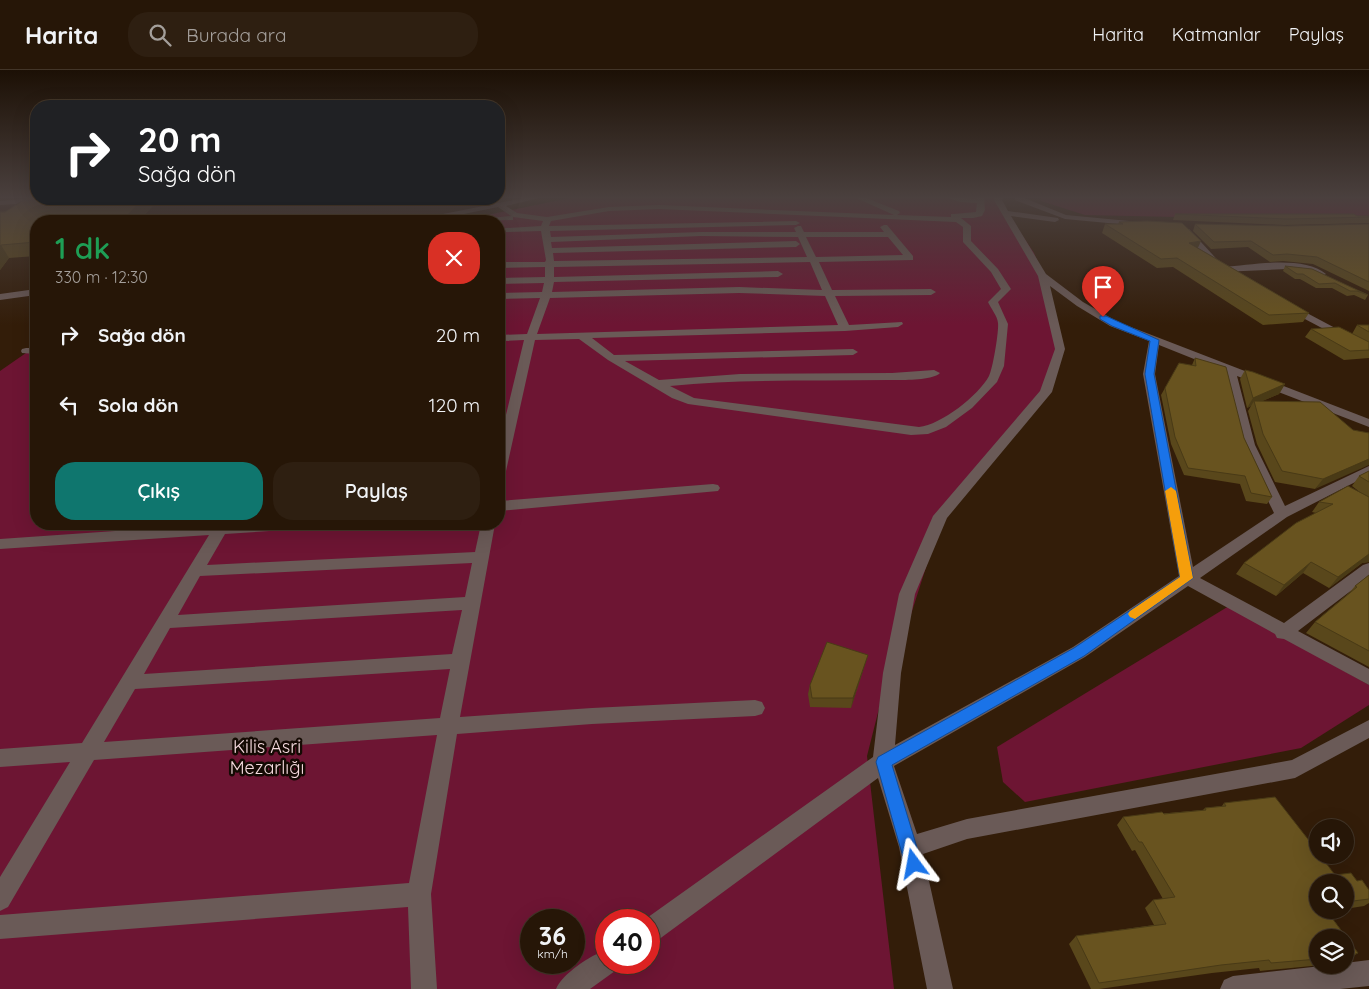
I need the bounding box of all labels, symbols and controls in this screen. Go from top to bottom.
search box [128,12,478,57]
text: Harita [25,20,98,50]
icon: search [146,21,174,49]
text: Burada ara [186,23,286,47]
text: Harita [1092,23,1144,46]
text: Katmanlar [1172,23,1261,46]
text: Paylaş [1289,23,1344,46]
text: 20 m [138,117,221,161]
icon: right [55,120,120,185]
text: Sağa dön [138,160,236,188]
text: 1 dk [55,229,110,267]
button: close [428,232,480,284]
pin [1082,266,1124,317]
text: 330 m · 12:30 [55,267,148,287]
icon: arrive [1089,273,1117,301]
icon: right [55,321,83,349]
text: Sağa dön [98,323,186,347]
text: 20 m [436,323,480,347]
icon: left [55,391,83,419]
text: Sola dön [98,393,179,417]
text: 120 m [429,393,480,417]
button: Çıkış [55,462,263,520]
button: Paylaş [273,462,480,520]
park label: Kilis Asri Mezarlığı [230,735,304,779]
map controls [1309,819,1354,974]
button: sound [1309,819,1354,864]
position arrow [887,837,939,889]
button: search [1309,874,1354,919]
speed limit sign: 40 [595,909,660,974]
text: 36 [539,920,566,951]
button: layers [1309,929,1354,974]
text: km/h [537,946,568,961]

